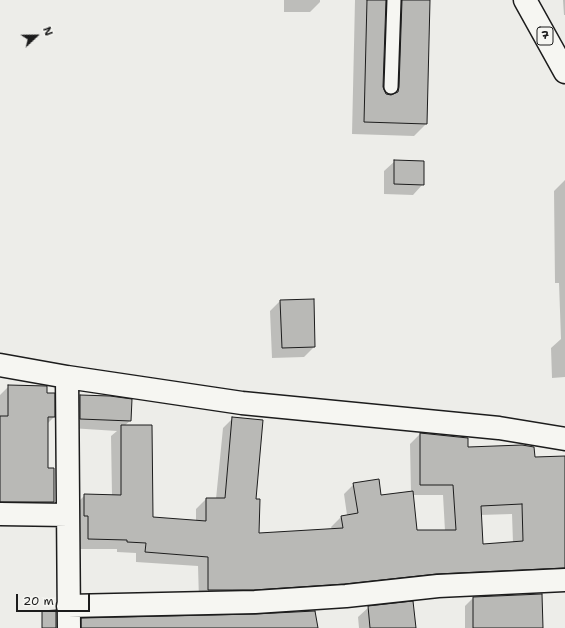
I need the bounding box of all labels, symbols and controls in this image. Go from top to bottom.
north arrow [16,16,56,56]
text: N [39,24,56,38]
road number: 7 [537,27,553,45]
scale bar [18,586,92,612]
text: 20 m [23,593,54,609]

